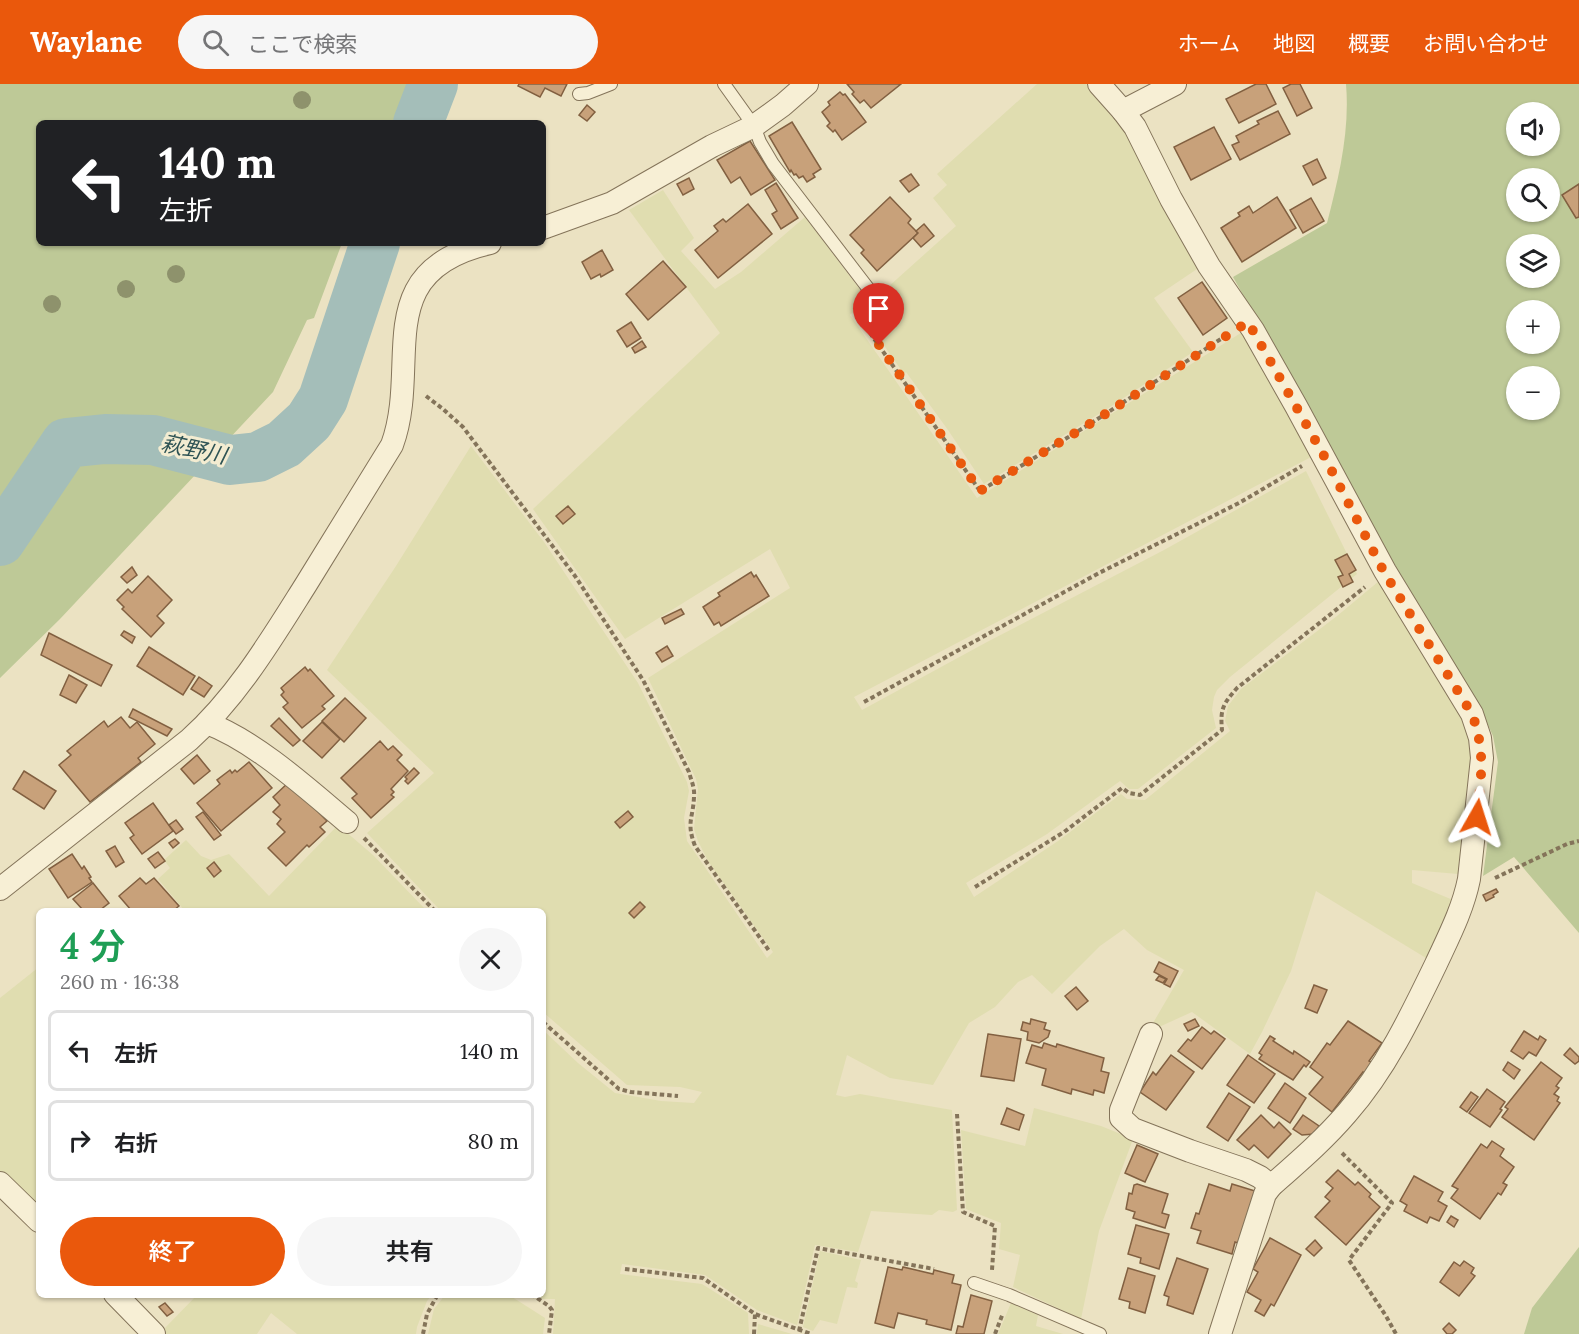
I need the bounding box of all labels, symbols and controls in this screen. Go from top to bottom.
search box [178,15,598,69]
text: Waylane [30,24,142,60]
icon: search [199,26,232,59]
text: ここで検索 [247,30,357,58]
text: ホーム [1178,30,1240,57]
text: 地図 [1273,30,1315,57]
text: 概要 [1348,30,1390,57]
text: お問い合わせ [1423,30,1549,57]
map controls [1506,102,1560,420]
button: sound [1506,102,1560,156]
text: 140 m [159,136,275,190]
icon: left [60,144,138,222]
button: search [1506,168,1560,222]
text: 左折 [159,193,213,227]
button: layers [1506,234,1560,288]
pin [853,283,904,345]
icon: arrive [862,292,895,325]
button: + [1506,300,1560,354]
button: − [1506,366,1560,420]
water label: 萩野川 [159,428,231,470]
position arrow [1445,785,1509,849]
text: 4 分 [60,923,125,969]
button: close [459,928,522,991]
text: 260 m · 16:38 [60,969,180,994]
icon: left [63,1034,96,1067]
text: 140 m [460,1037,519,1065]
text: 左折 [114,1039,158,1067]
icon: right [63,1124,96,1157]
text: 80 m [468,1127,519,1155]
text: 右折 [114,1129,158,1157]
button: 終了 [60,1217,285,1286]
button: 共有 [297,1217,522,1286]

